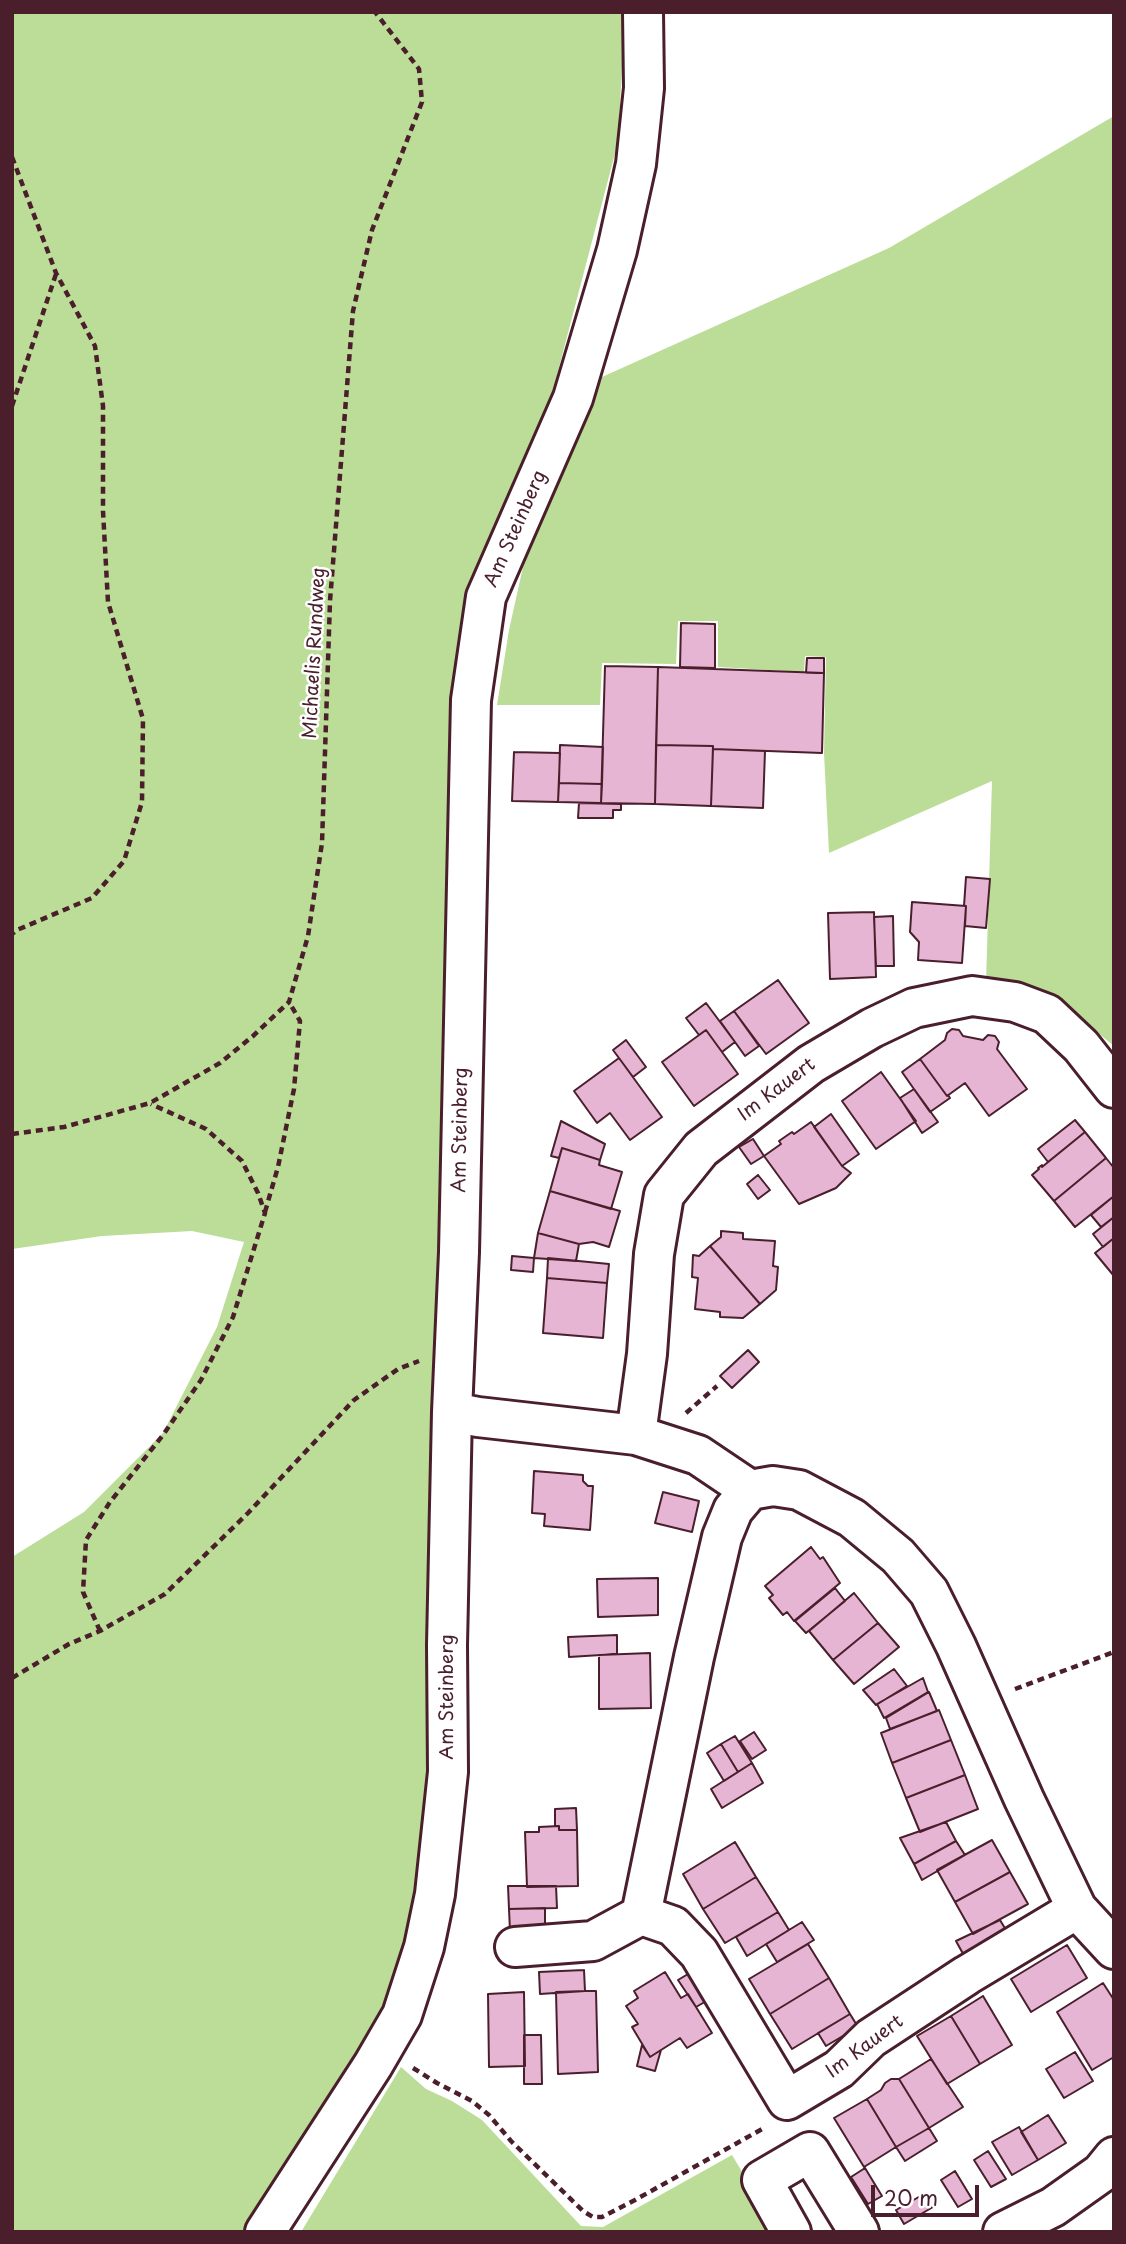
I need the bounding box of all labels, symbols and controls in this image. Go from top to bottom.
street label: Am Steinberg [480,467,552,591]
street label: Michaelis Rundweg [299,567,331,739]
street label: Im Kauert [734,1054,820,1126]
street label: Am Steinberg [449,1067,473,1193]
street label: Am Steinberg [437,1634,459,1760]
street label: Im Kauert [822,2011,908,2083]
scale bar [874,2170,982,2214]
text: 20 m [884,2181,938,2213]

